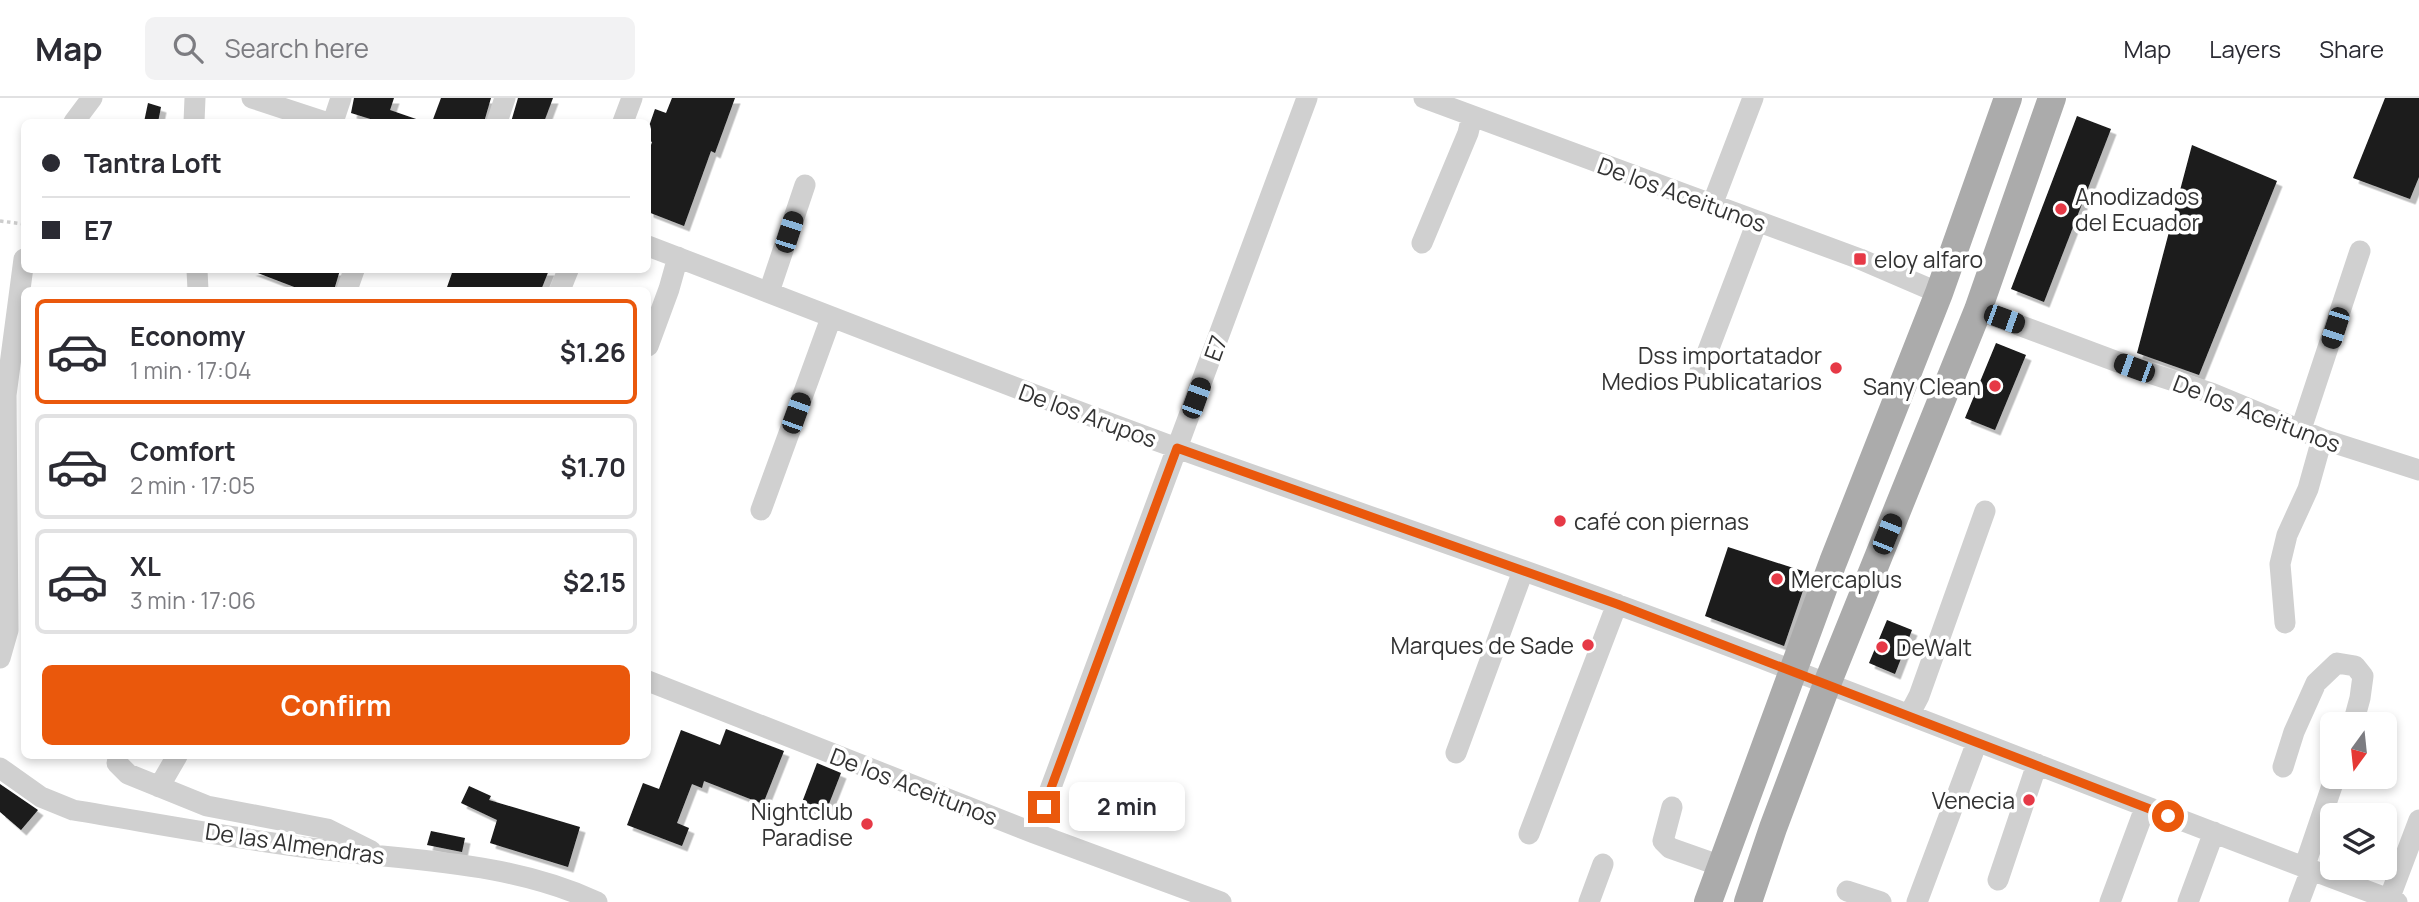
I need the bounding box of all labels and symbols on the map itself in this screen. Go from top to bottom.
street label: De los Aceitunos [1593,149,1771,239]
place label: Anodizados del Ecuador [2075,180,2200,238]
marker: Anodizados del Ecuador [2053,201,2069,217]
car [773,209,806,255]
place label: eloy alfaro [1874,243,1983,275]
marker: eloy alfaro [1852,251,1868,267]
car [1981,302,2028,336]
car [2319,305,2352,351]
street label: E7 [1196,331,1234,365]
place label: Dss importatador Medios Publicatarios [1602,339,1822,397]
car [2111,351,2158,385]
marker: Dss importatador Medios Publicatarios [1828,360,1844,376]
street label: De los Aceitunos [2169,366,2345,460]
place label: Sany Clean [1863,370,1981,402]
street label: De los Arupos [1015,375,1161,455]
car [1179,375,1214,421]
marker: Sany Clean [1987,378,2003,394]
car [779,390,814,436]
place label: café con piernas [1574,505,1749,537]
car [1870,511,1905,557]
marker: café con piernas [1552,513,1568,529]
place label: Mercaplus [1791,563,1902,595]
marker: Mercaplus [1769,571,1785,587]
place label: Marques de Sade [1390,629,1574,661]
place label: DeWalt [1896,631,1972,663]
marker: Marques de Sade [1580,637,1596,653]
marker: DeWalt [1874,639,1890,655]
north arrow [2320,712,2398,789]
street label: De los Aceitunos [826,739,1002,833]
callout: 2 min [1068,782,1184,832]
place label: Venecia [1932,784,2015,816]
route end [1028,791,1060,823]
marker: Venecia [2021,792,2037,808]
place label: Nightclub Paradise [751,795,853,853]
route start [2152,800,2184,832]
street label: De las Almendras [203,815,387,871]
marker: Nightclub Paradise [859,816,875,832]

